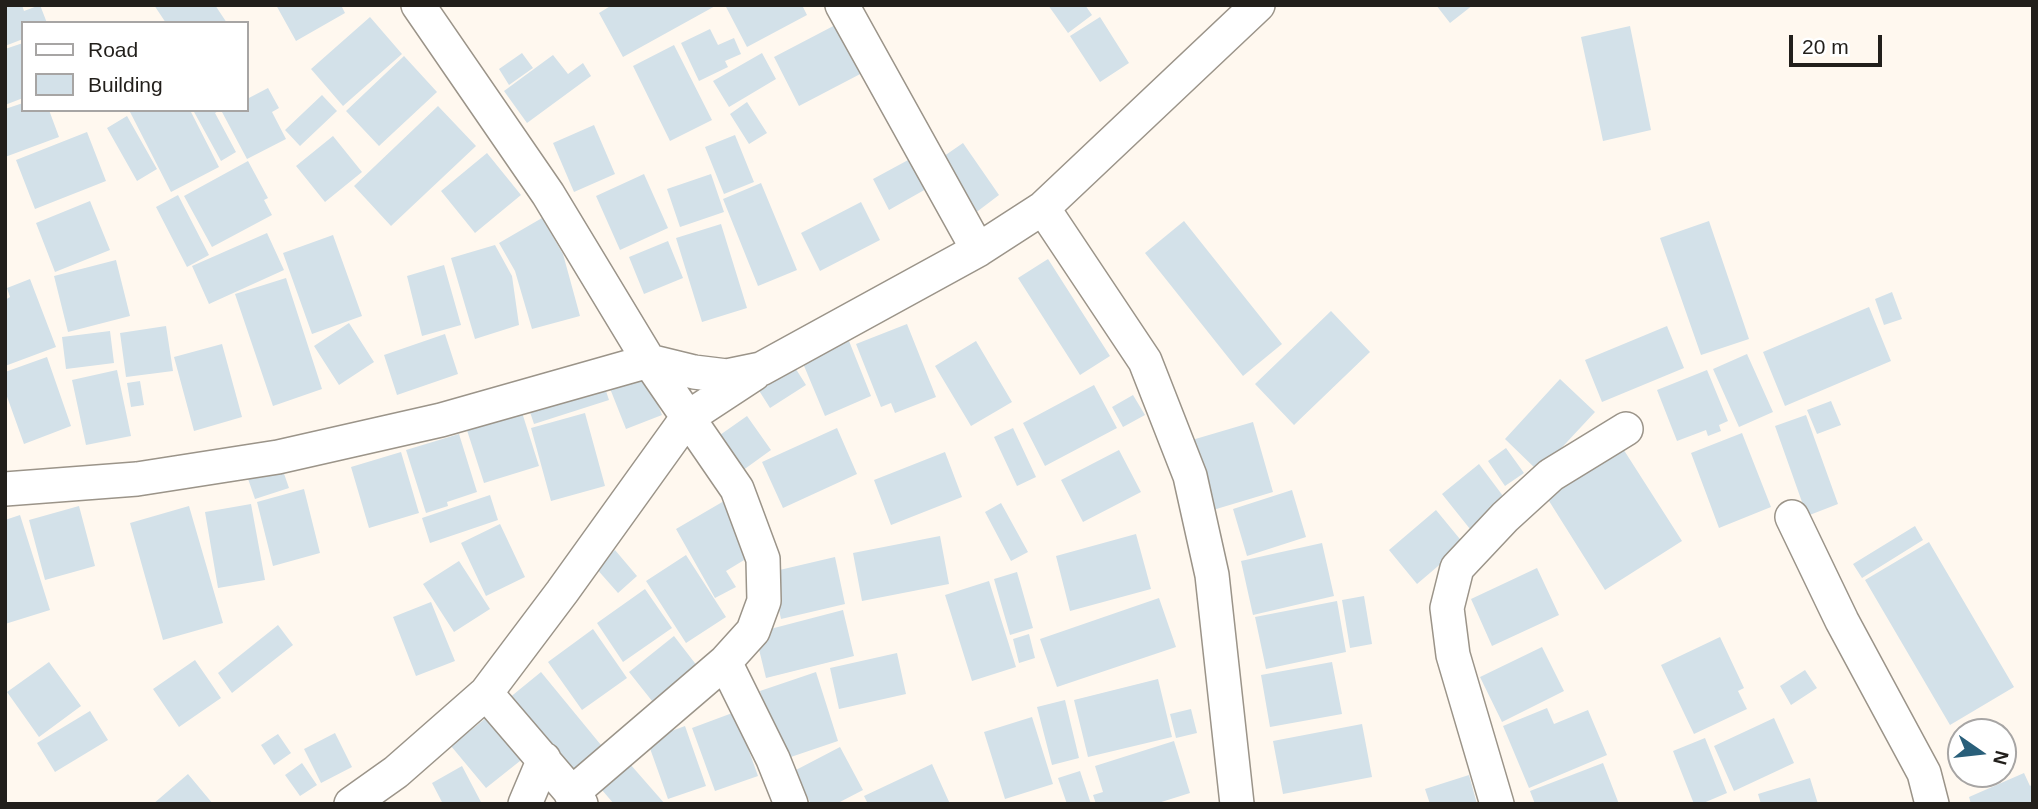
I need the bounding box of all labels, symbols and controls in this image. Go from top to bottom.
legend [21,21,248,112]
scale bar [1793,21,1886,65]
text: 20 m [1802,35,1849,58]
text: Road [88,38,138,61]
text: Building [88,73,163,96]
north arrow [1947,718,2017,788]
text: N [1989,749,2013,767]

